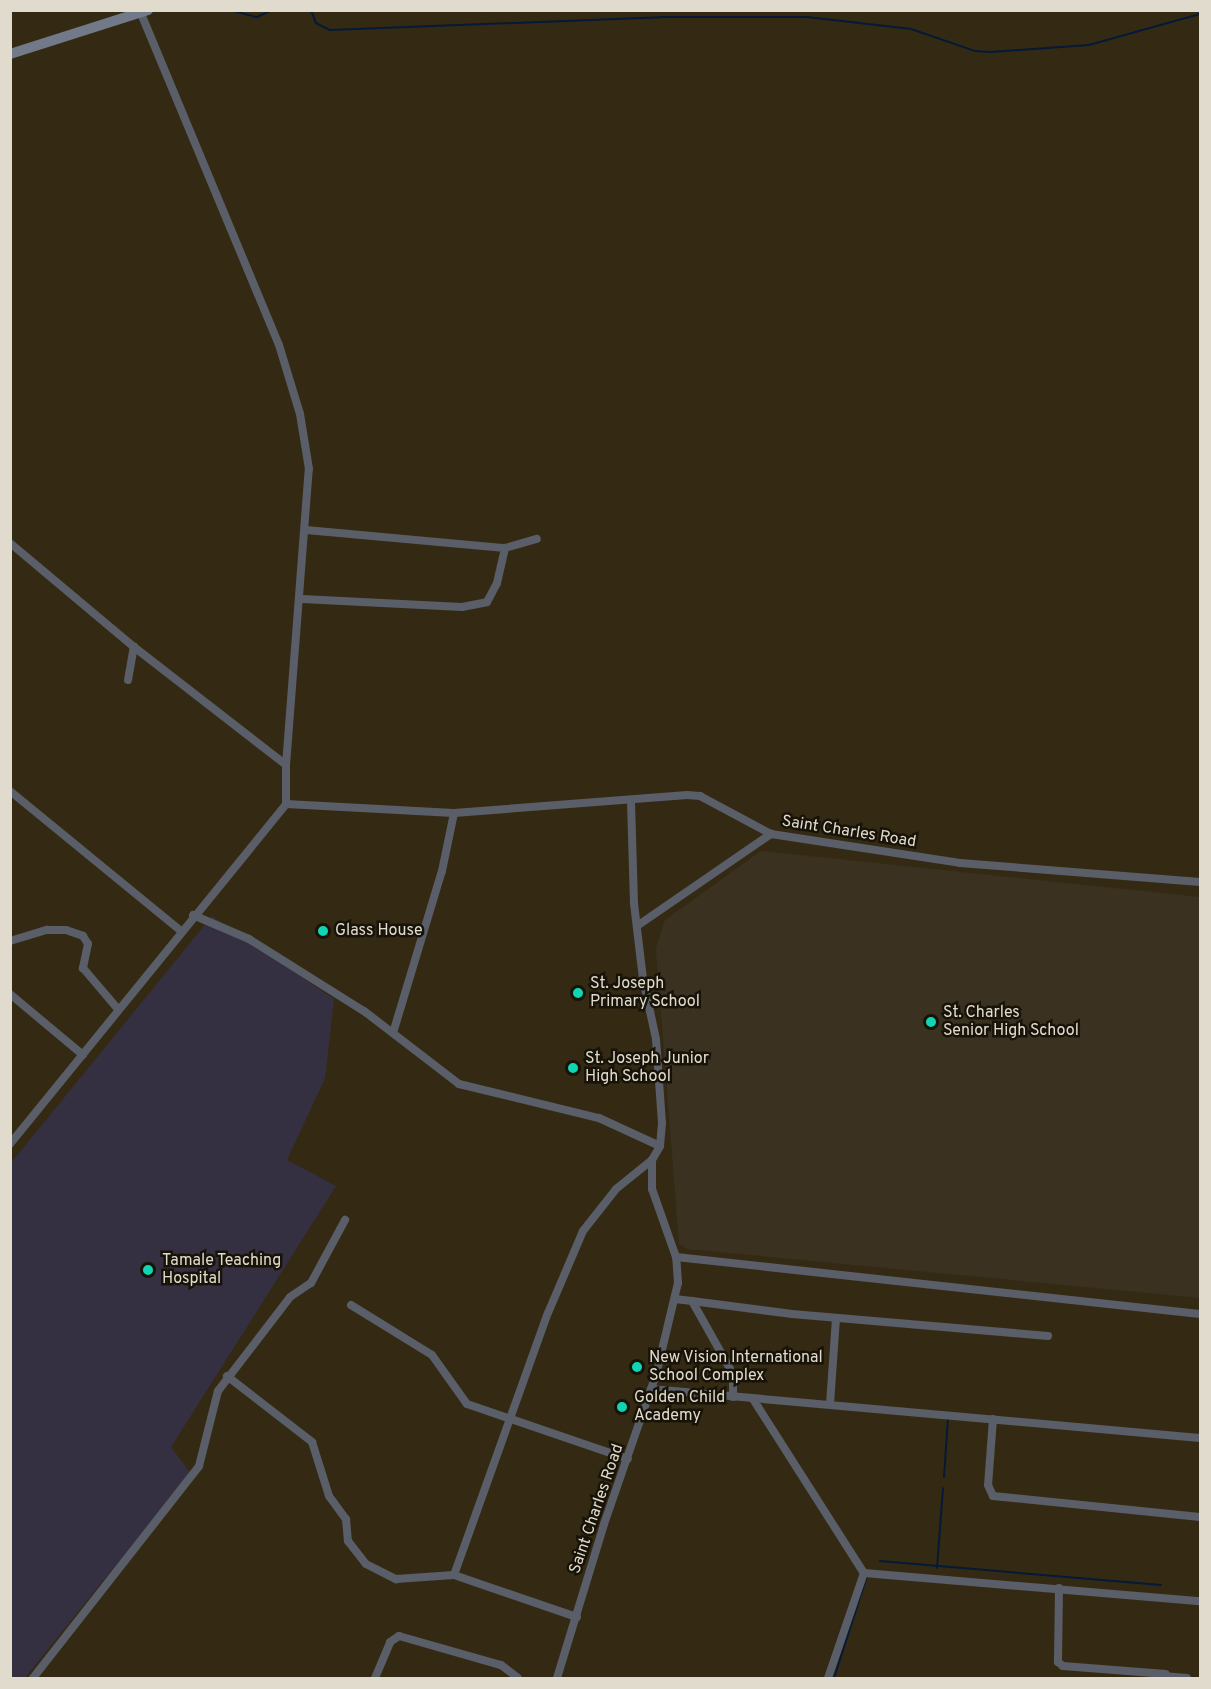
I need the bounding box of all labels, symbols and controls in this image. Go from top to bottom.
street label: Saint Charles Road [780,812,918,852]
place label: Glass House [335,921,423,941]
marker: Glass House [316,924,330,938]
place label: St. Joseph Primary School [590,974,700,1012]
marker: St. Joseph Primary School [571,986,585,1000]
place label: St. Charles Senior High School [943,1003,1079,1041]
marker: St. Charles Senior High School [924,1015,938,1029]
place label: St. Joseph Junior High School [585,1049,709,1087]
marker: St. Joseph Junior High School [566,1061,580,1075]
place label: Tamale Teaching Hospital [162,1251,282,1289]
marker: Tamale Teaching Hospital [139,1261,157,1279]
place label: New Vision International School Complex [649,1348,823,1386]
marker: New Vision International School Complex [630,1360,644,1374]
place label: Golden Child Academy [634,1388,725,1426]
marker: Golden Child Academy [615,1400,629,1414]
street label: Saint Charles Road [566,1442,628,1576]

